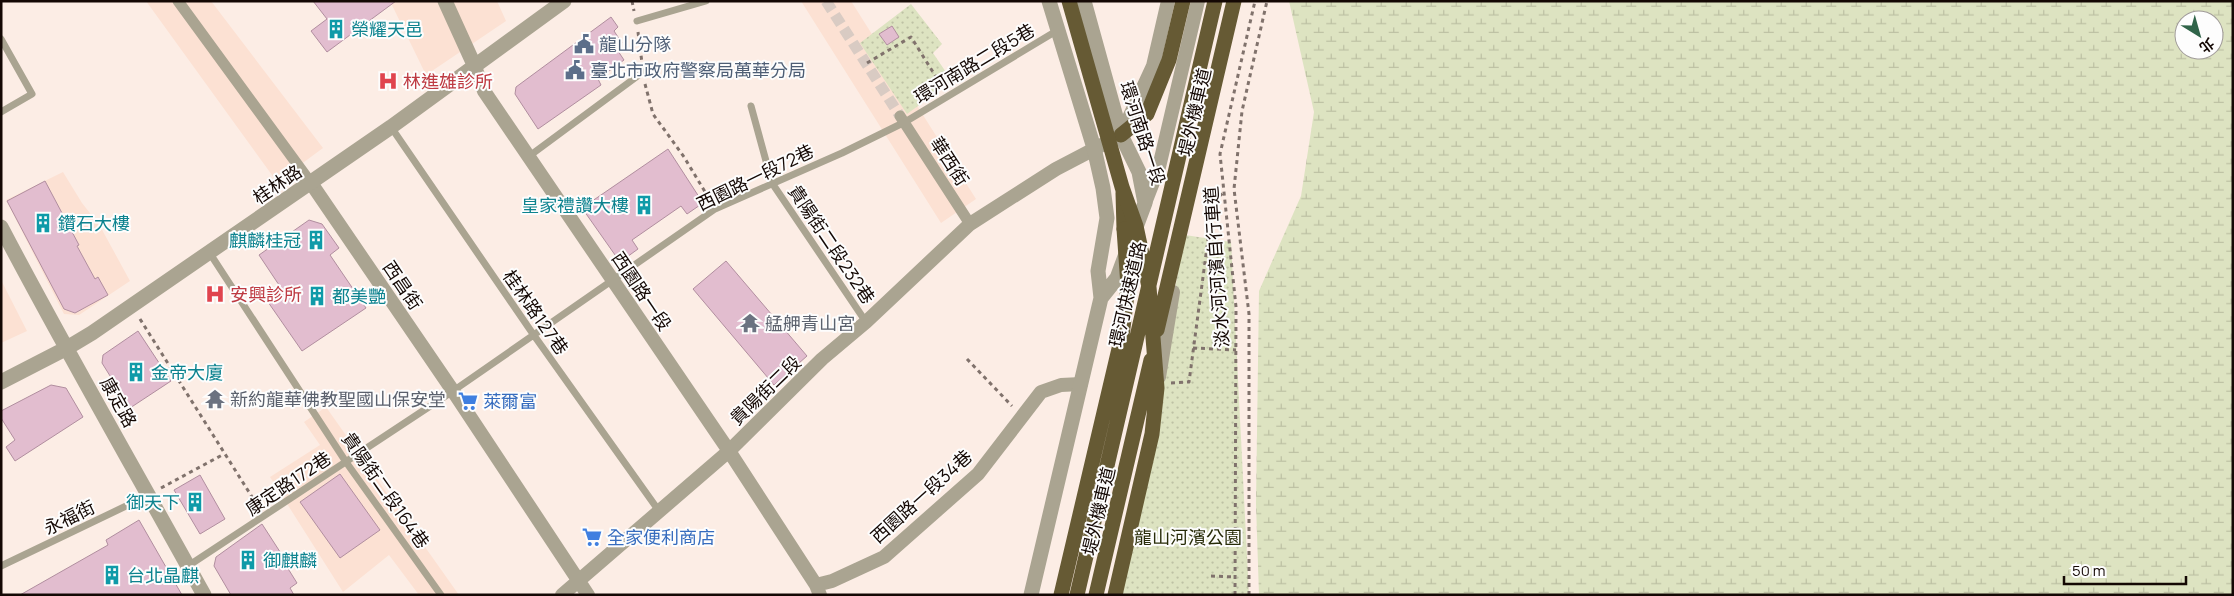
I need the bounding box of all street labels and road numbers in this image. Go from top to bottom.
street label: 環河南路二段5巷 [909,18,1039,108]
street label: 堤外機車道 [1172,65,1216,159]
street label: 環河南路一段 [1115,78,1171,188]
street label: 華西街 [925,132,975,190]
street label: 西園路一段72巷 [693,138,817,216]
street label: 桂林路 [248,159,306,209]
street label: 貴陽街二段232巷 [783,180,881,308]
street label: 淡水河河濱自行車道 [1198,185,1234,349]
street label: 環河快速道路 [1103,239,1151,349]
street label: 西園路一段 [607,247,677,335]
street label: 西昌街 [378,256,428,314]
street label: 桂林路127巷 [498,265,574,359]
street label: 貴陽街二段 [724,350,806,430]
street label: 康定路 [95,373,143,431]
street label: 貴陽街二段164巷 [337,427,435,553]
street label: 西園路一段34巷 [865,444,977,548]
street label: 康定路172巷 [241,446,335,520]
street label: 堤外機車道 [1076,464,1120,558]
street label: 永福街 [39,494,99,540]

